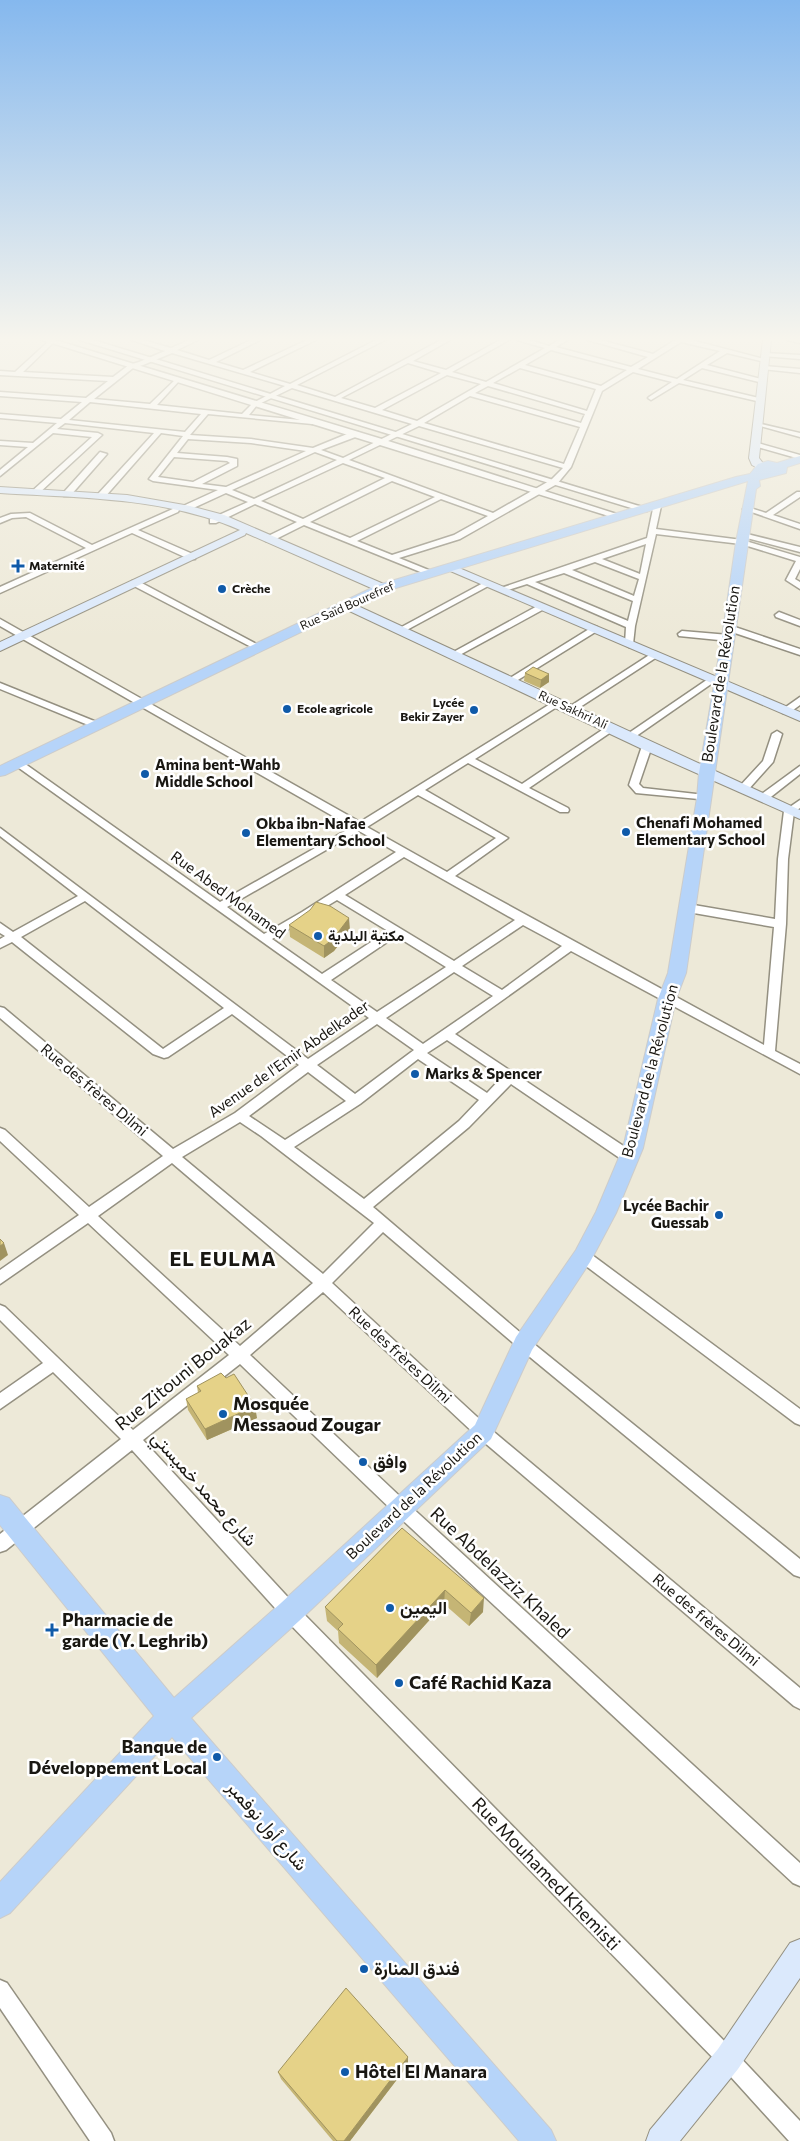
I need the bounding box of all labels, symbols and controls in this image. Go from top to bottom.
place label: Maternité [29,558,85,572]
marker: Maternité [11,559,25,573]
street label: Rue Saïd Bourefref [297,578,396,632]
place label: Crèche [232,581,270,595]
marker: Crèche [216,583,228,595]
street label: Boulevard de la Révolution [697,584,743,763]
street label: Rue Sakhri Ali [537,687,610,731]
place label: Lycée Bekir Zayer [400,695,464,723]
place label: Ecole agricole [297,701,373,715]
marker: Ecole agricole [281,703,293,715]
marker: Lycée Bekir Zayer [468,704,480,716]
place label: Amina bent-Wahb Middle School [155,755,280,790]
marker: Amina bent-Wahb Middle School [139,768,151,780]
place label: Chenafi Mohamed Elementary School [636,813,765,848]
place label: Okba ibn-Nafae Elementary School [256,814,385,849]
marker: Chenafi Mohamed Elementary School [620,826,632,838]
marker: Okba ibn-Nafae Elementary School [240,827,252,839]
street label: Rue Abed Mohamed [168,847,289,942]
place label: مكتبة البلدية [328,926,405,945]
marker: مكتبة البلدية [312,930,324,942]
street label: Boulevard de la Révolution [617,982,681,1159]
street label: Avenue de l'Emir Abdelkader [205,996,372,1121]
street label: Rue des frères Dilmi [38,1039,152,1139]
place label: Marks & Spencer [425,1064,542,1082]
marker: Marks & Spencer [409,1068,421,1080]
place label: Lycée Bachir Guessab [623,1196,709,1231]
marker: Lycée Bachir Guessab [713,1209,725,1221]
district label: EL EULMA [169,1246,277,1270]
street label: Rue des frères Dilmi [346,1302,456,1407]
street label: Rue Zitouni Bouakaz [110,1312,255,1435]
place label: Mosquée Messaoud Zougar [233,1392,382,1435]
marker: Mosquée Messaoud Zougar [217,1408,229,1420]
street label: شارع محمد خميستي [144,1426,262,1554]
street label: Boulevard de la Révolution [342,1428,485,1563]
place label: وافق [373,1450,407,1473]
marker: وافق [357,1456,369,1468]
street label: Rue Abdelazziz Khaled [426,1502,575,1643]
street label: Rue des frères Dilmi [650,1569,764,1669]
place label: اليمين [400,1596,447,1619]
marker: اليمين [384,1602,396,1614]
place label: Pharmacie de garde (Y. Leghrib) [62,1608,208,1651]
marker: Pharmacie de garde (Y. Leghrib) [46,1624,58,1636]
place label: Café Rachid Kaza [409,1671,552,1693]
marker: Café Rachid Kaza [393,1677,405,1689]
place label: Banque de Développement Local [28,1735,207,1778]
marker: Banque de Développement Local [211,1751,223,1763]
street label: شارع أول نوفمبر [221,1775,313,1876]
street label: Rue Mouhamed Khemisti [468,1792,626,1954]
place label: فندق المنارة [374,1957,460,1980]
marker: فندق المنارة [358,1963,370,1975]
place label: Hôtel El Manara [355,2060,487,2082]
marker: Hôtel El Manara [339,2066,351,2078]

